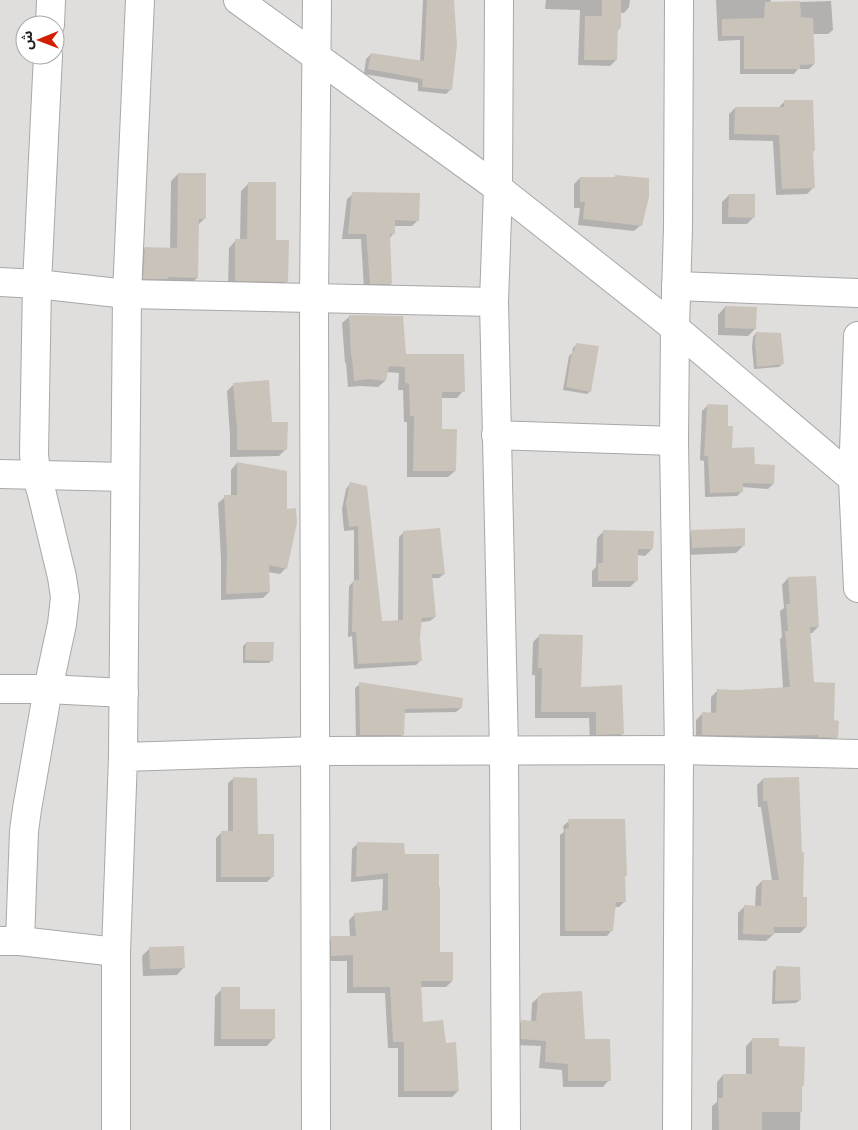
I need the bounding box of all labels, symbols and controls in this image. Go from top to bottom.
north arrow [15,15,65,65]
text: ش [19,30,35,50]

